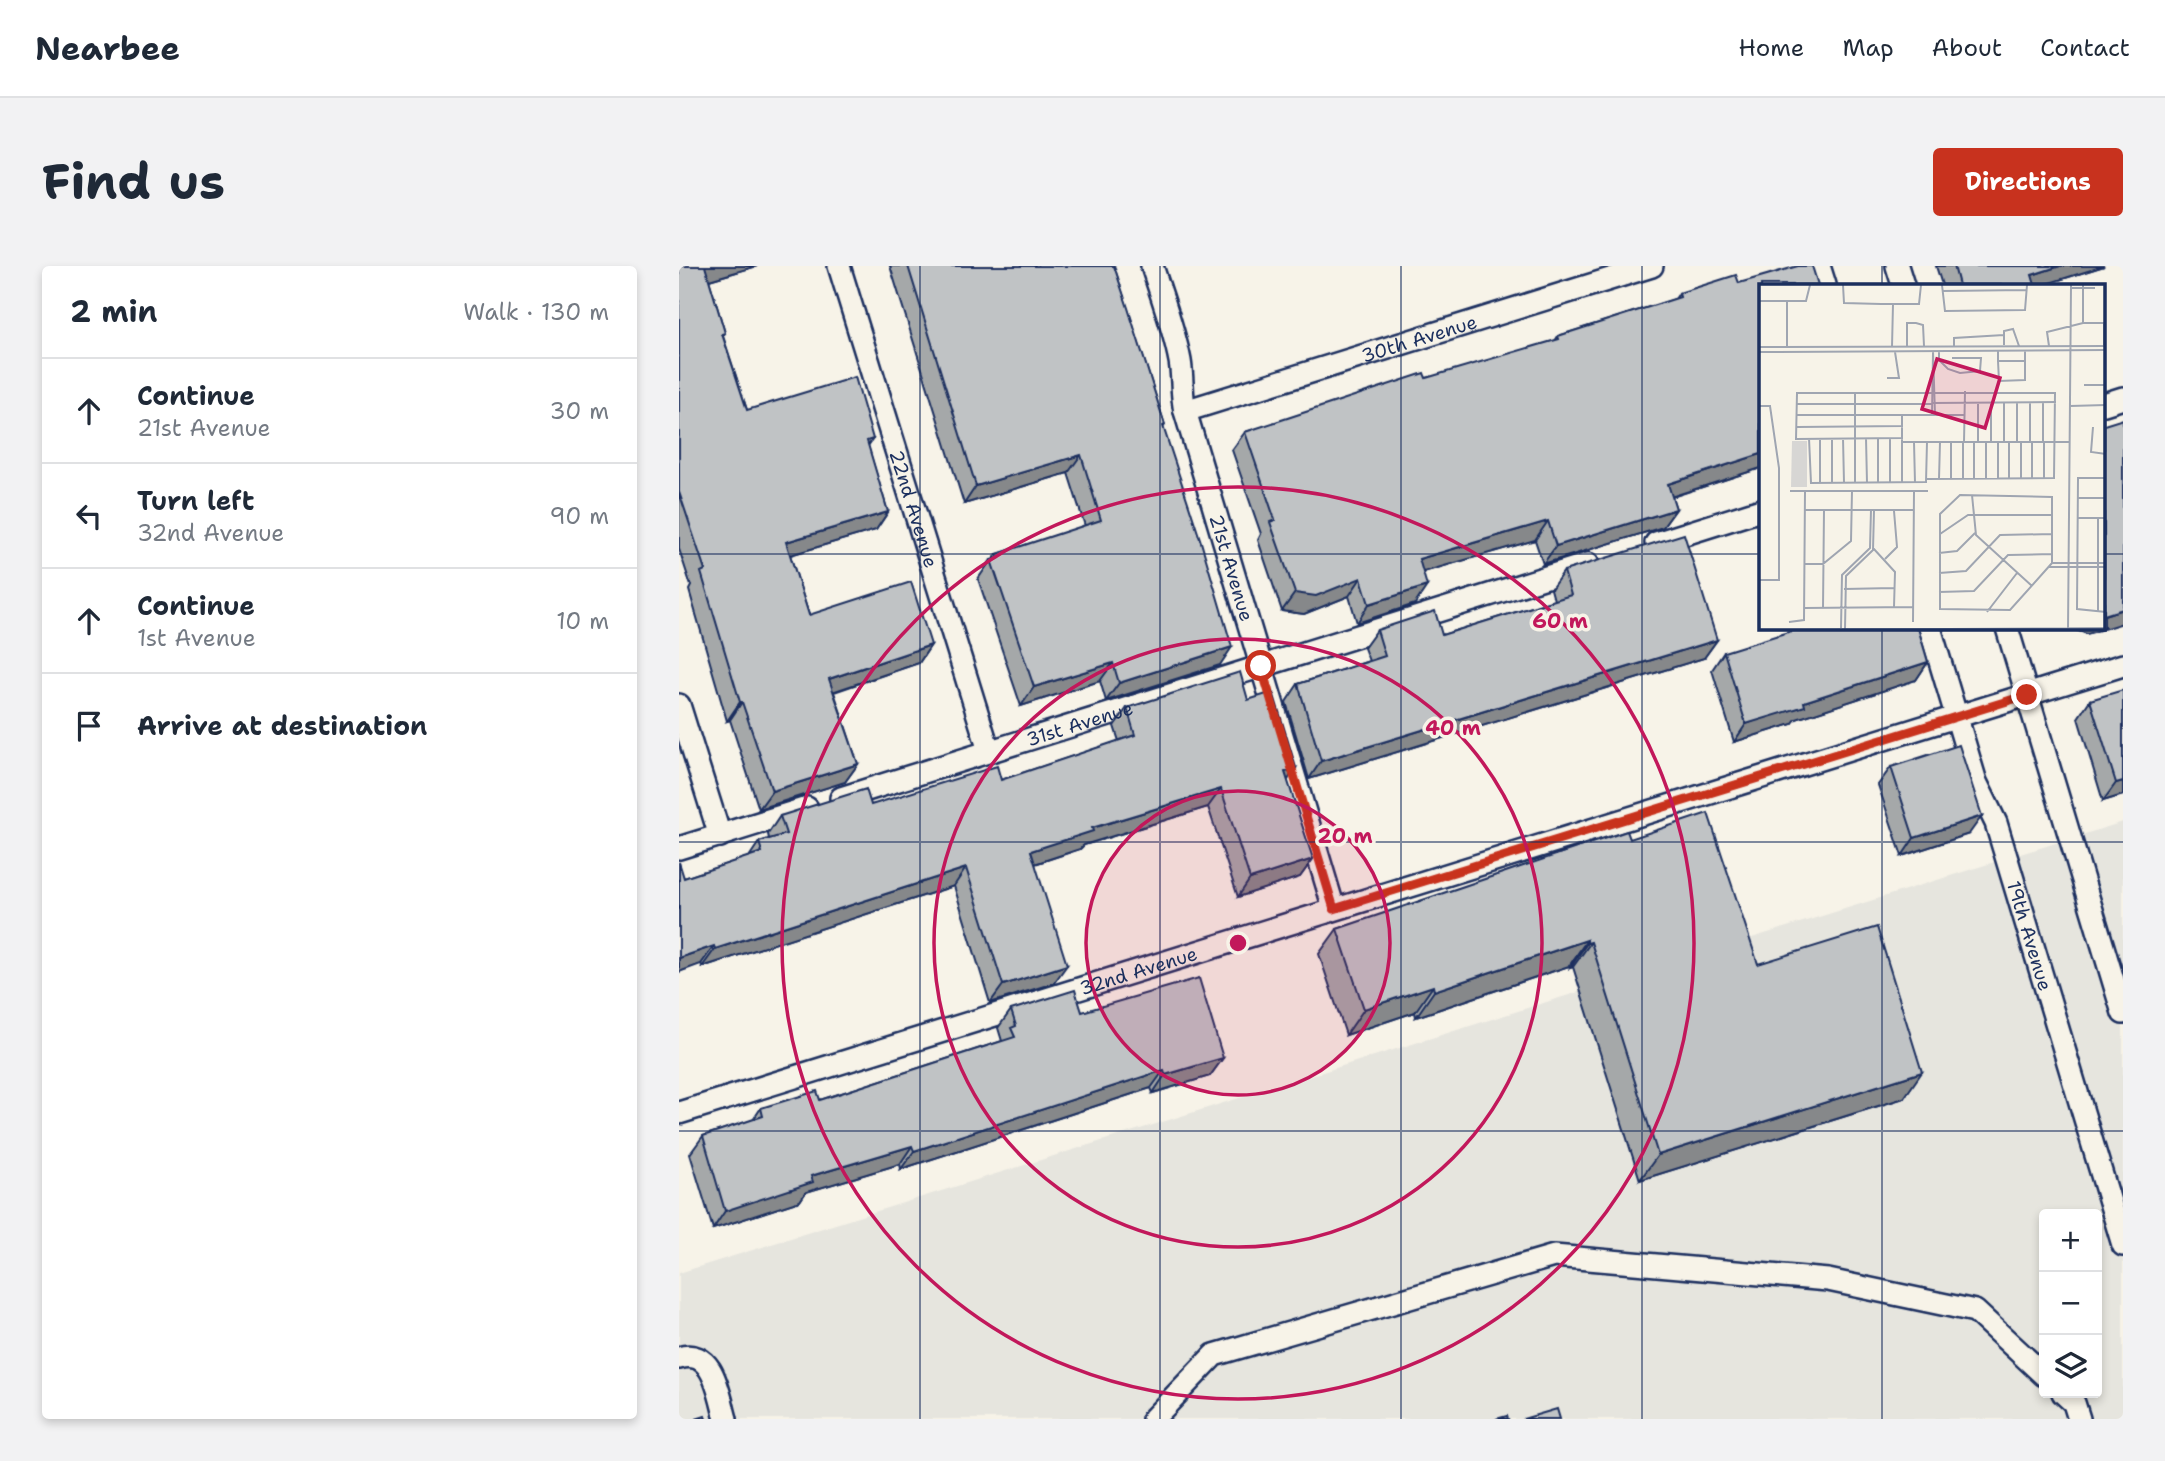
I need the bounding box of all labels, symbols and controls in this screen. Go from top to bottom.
text: Nearbee [35,26,180,71]
text: Home [1738,32,1804,64]
text: Map [1842,32,1894,64]
text: About [1932,32,2002,64]
text: Contact [2040,32,2130,64]
button: Directions [1933,148,2123,216]
text: Find us [42,149,225,215]
inset map [1759,284,2105,630]
text: 2 min [70,291,157,332]
text: Walk · 130 m [463,297,609,327]
street label: 30th Avenue [1358,309,1480,368]
text: Continue [137,378,255,413]
icon: ahead [70,392,108,430]
text: 30 m [550,396,609,426]
text: 21st Avenue [137,413,271,443]
street label: 22nd Avenue [884,447,944,571]
text: Turn left [137,483,254,518]
icon: left [70,497,108,535]
text: 90 m [549,501,609,531]
street label: 21st Avenue [1204,511,1260,624]
text: 32nd Avenue [137,518,284,548]
text: Continue [137,588,255,623]
icon: ahead [70,602,108,640]
text: 10 m [556,606,609,636]
text: 60 m [1532,607,1588,635]
text: 1st Avenue [137,623,256,653]
route start [1245,650,1276,681]
route end [2011,679,2042,710]
street label: 31st Avenue [1023,695,1136,752]
icon: arrive [70,707,108,745]
text: Arrive at destination [137,708,427,743]
text: 40 m [1425,714,1481,742]
text: 20 m [1317,822,1373,850]
street label: 19th Avenue [2002,878,2058,994]
centre of rings [1226,931,1250,955]
street label: 32nd Avenue [1077,940,1200,1000]
map controls [2039,1209,2102,1398]
button: + [2039,1209,2102,1272]
button: − [2039,1272,2102,1335]
button: layers [2039,1335,2102,1398]

